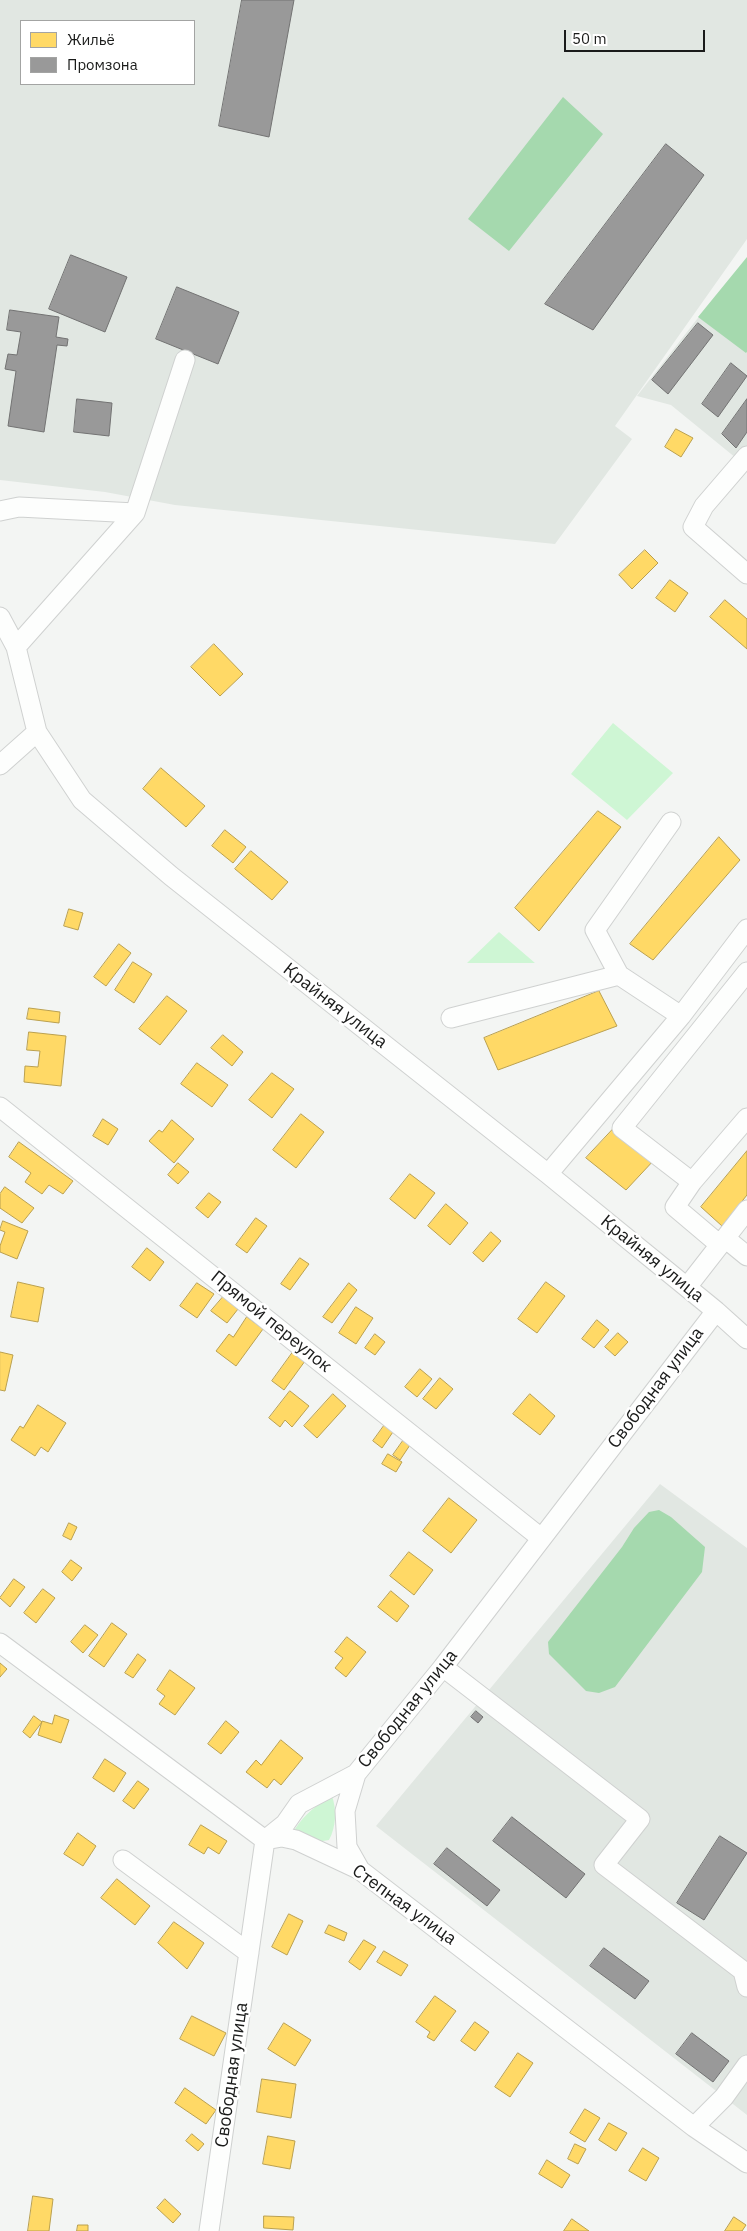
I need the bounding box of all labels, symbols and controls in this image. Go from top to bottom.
legend [20,20,195,85]
scale bar [567,20,708,52]
text: 50 m [572,29,607,48]
text: Жильё [67,30,115,49]
text: Промзона [67,55,138,74]
street label: Крайняя улица [279,959,391,1053]
street label: Крайняя улица [596,1211,708,1307]
street label: Прямой переулок [206,1267,336,1377]
street label: Свободная улица [603,1323,709,1453]
street label: Свободная улица [354,1645,462,1773]
street label: Степная улица [348,1860,460,1950]
street label: Свободная улица [211,2001,253,2149]

